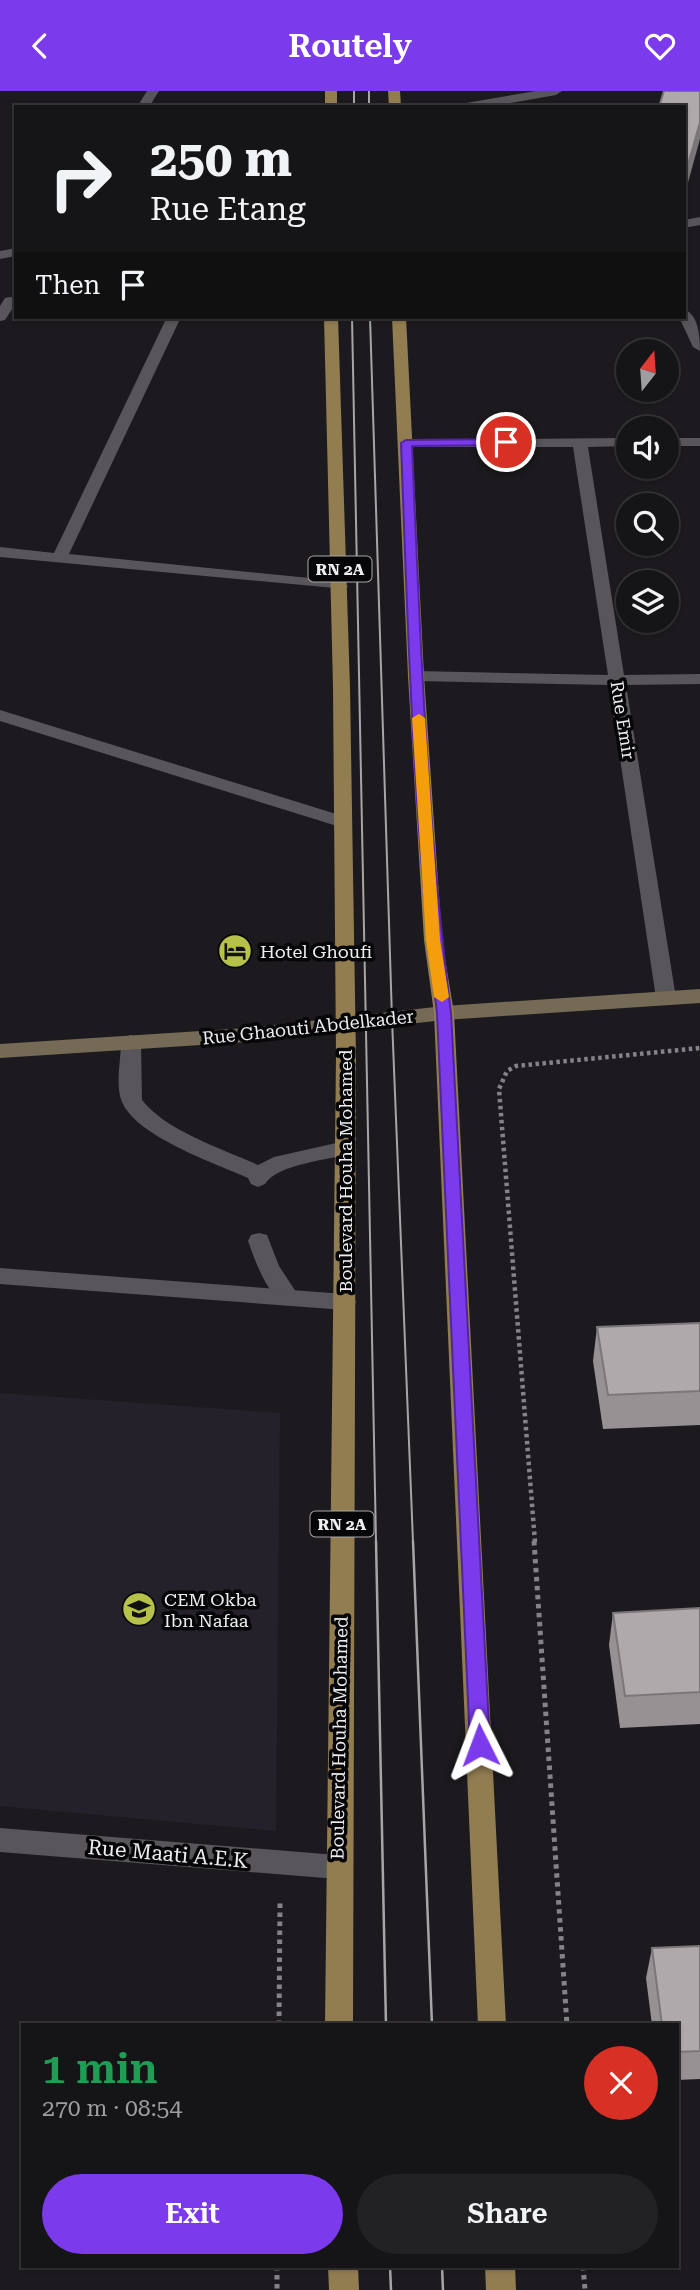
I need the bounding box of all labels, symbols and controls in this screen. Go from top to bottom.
icon: back [21,27,59,65]
text: Routely [288,27,412,65]
icon: heart [641,27,679,65]
text: 250 m [150,131,292,188]
icon: right [35,133,126,224]
text: Rue Etang [150,190,306,228]
icon: arrive [114,266,152,304]
text: Then [35,270,100,300]
north arrow [616,339,679,403]
map controls [616,339,679,633]
pin [476,412,536,472]
button: sound [616,416,679,479]
icon: arrive [487,423,525,461]
button: search [616,493,679,556]
road number: RN 2A [308,557,372,582]
button: layers [616,570,679,633]
street label: Rue Emir [606,679,640,761]
hotel icon: Hotel Ghoufi [216,932,254,970]
place label: Hotel Ghoufi [260,941,372,962]
street label: Rue Ghaouti Abdelkader [201,1005,415,1049]
street label: Boulevard Houha Mohamed [335,1049,356,1293]
road number: RN 2A [310,1511,374,1537]
place label: CEM Okba Ibn Nafaa [164,1589,257,1631]
school or university icon: CEM Okba Ibn Nafaa [120,1590,158,1628]
street label: Boulevard Houha Mohamed [326,1616,352,1860]
position arrow [443,1708,517,1782]
street label: Rue Maati A.E.K [87,1835,249,1873]
text: 1 min [42,2044,158,2093]
button: close [584,2046,658,2120]
text: 270 m · 08:54 [42,2095,182,2122]
button: Exit [42,2174,343,2254]
button: Share [357,2174,658,2254]

